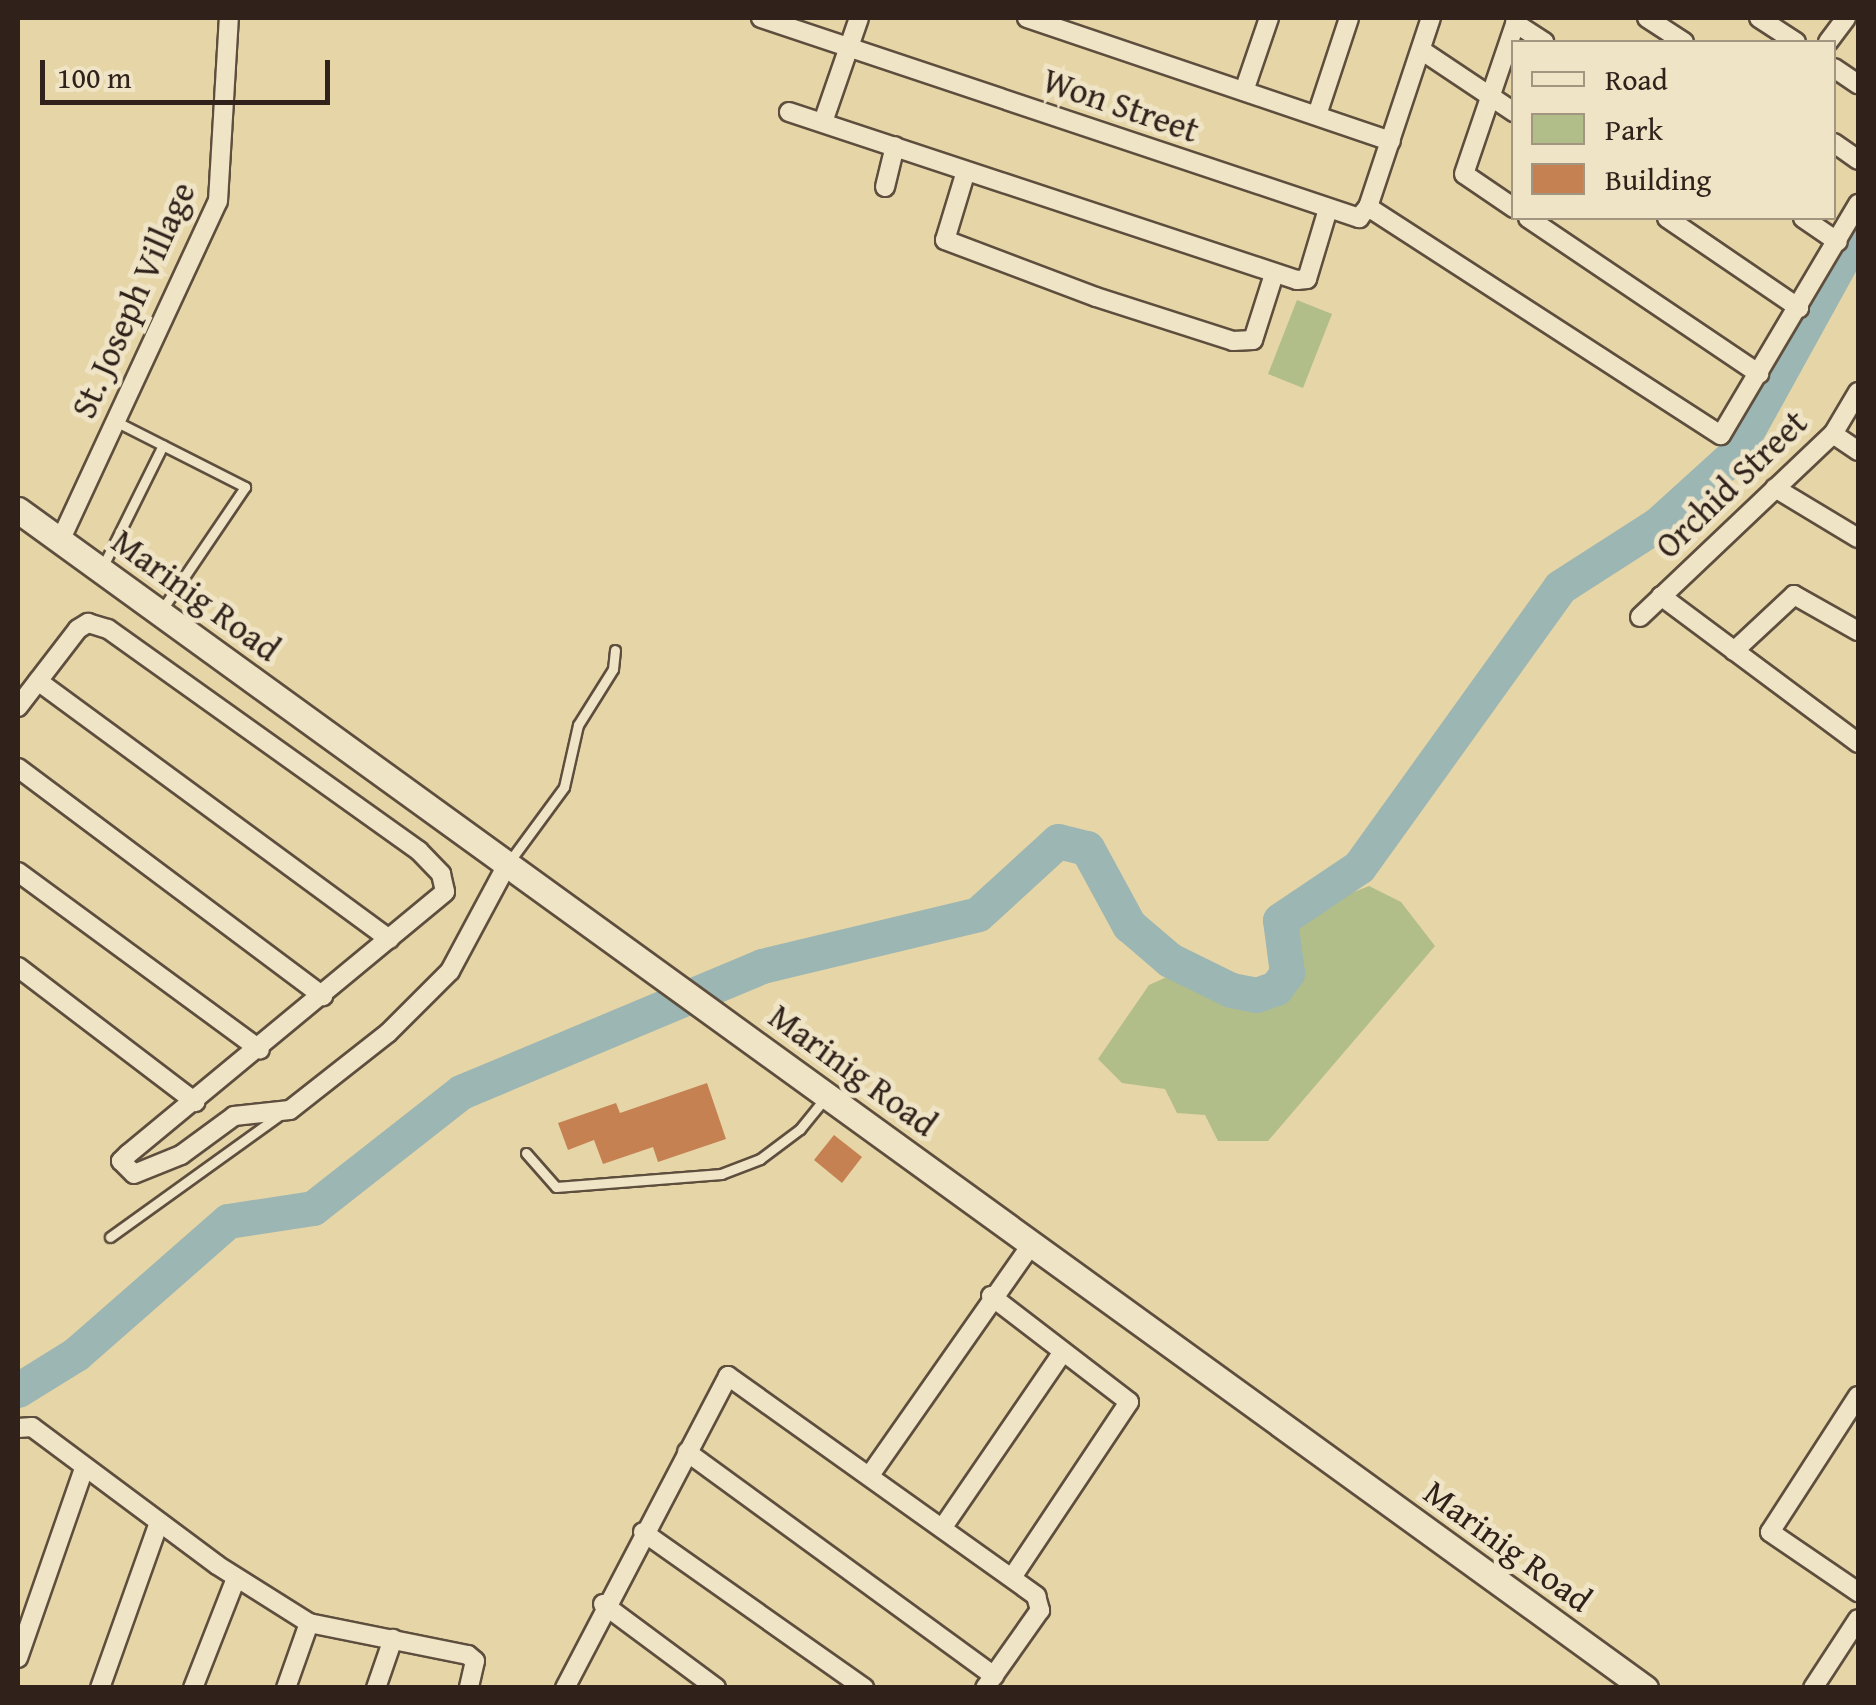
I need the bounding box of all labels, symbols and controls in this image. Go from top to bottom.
scale bar [45,40,335,102]
legend [1511,40,1836,220]
text: 100 m [57,55,131,99]
text: Road [1605,57,1668,101]
street label: Won Street [1038,59,1204,151]
text: Park [1605,107,1663,151]
text: Building [1605,157,1711,201]
street label: St. Joseph Village [62,175,204,425]
street label: Orchid Street [1646,401,1816,567]
street label: Marinig Road [104,520,288,670]
street label: Marinig Road [761,995,945,1145]
street label: Marinig Road [1416,1471,1600,1621]

